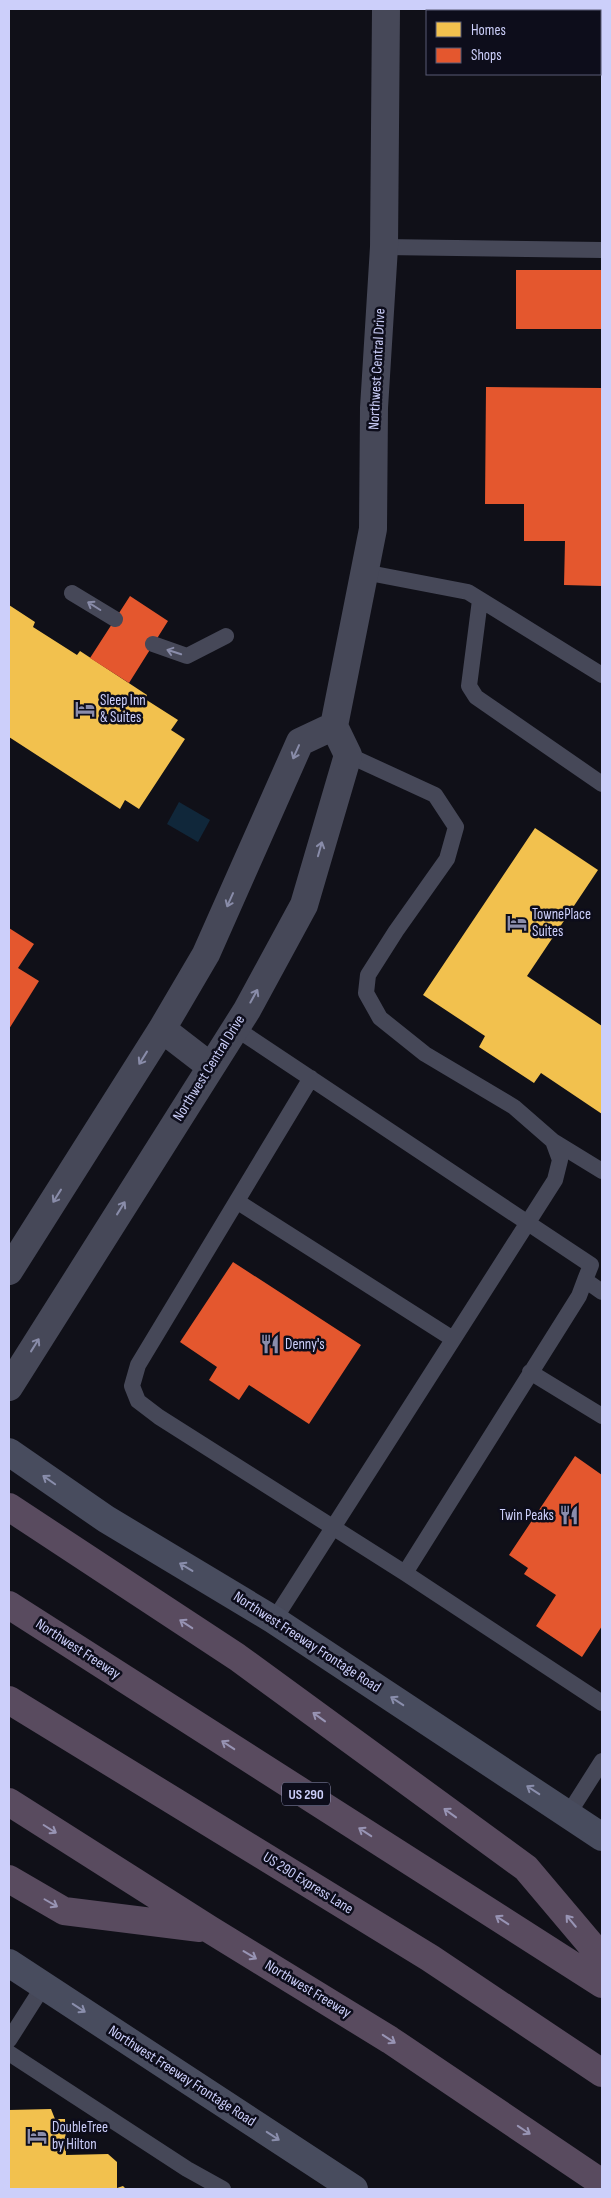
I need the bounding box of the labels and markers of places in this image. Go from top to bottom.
place label: Sleep Inn & Suites [100,691,146,727]
hotel icon: Sleep Inn & Suites [74,698,96,720]
place label: TownePlace Suites [532,905,591,941]
hotel icon: TownePlace Suites [506,912,528,934]
restaurant icon: Denny's [259,1333,281,1355]
place label: Denny's [285,1335,325,1354]
restaurant icon: Twin Peaks [558,1504,580,1526]
place label: Twin Peaks [500,1506,554,1525]
place label: DoubleTree by Hilton [52,2118,108,2154]
hotel icon: DoubleTree by Hilton [26,2125,48,2147]

